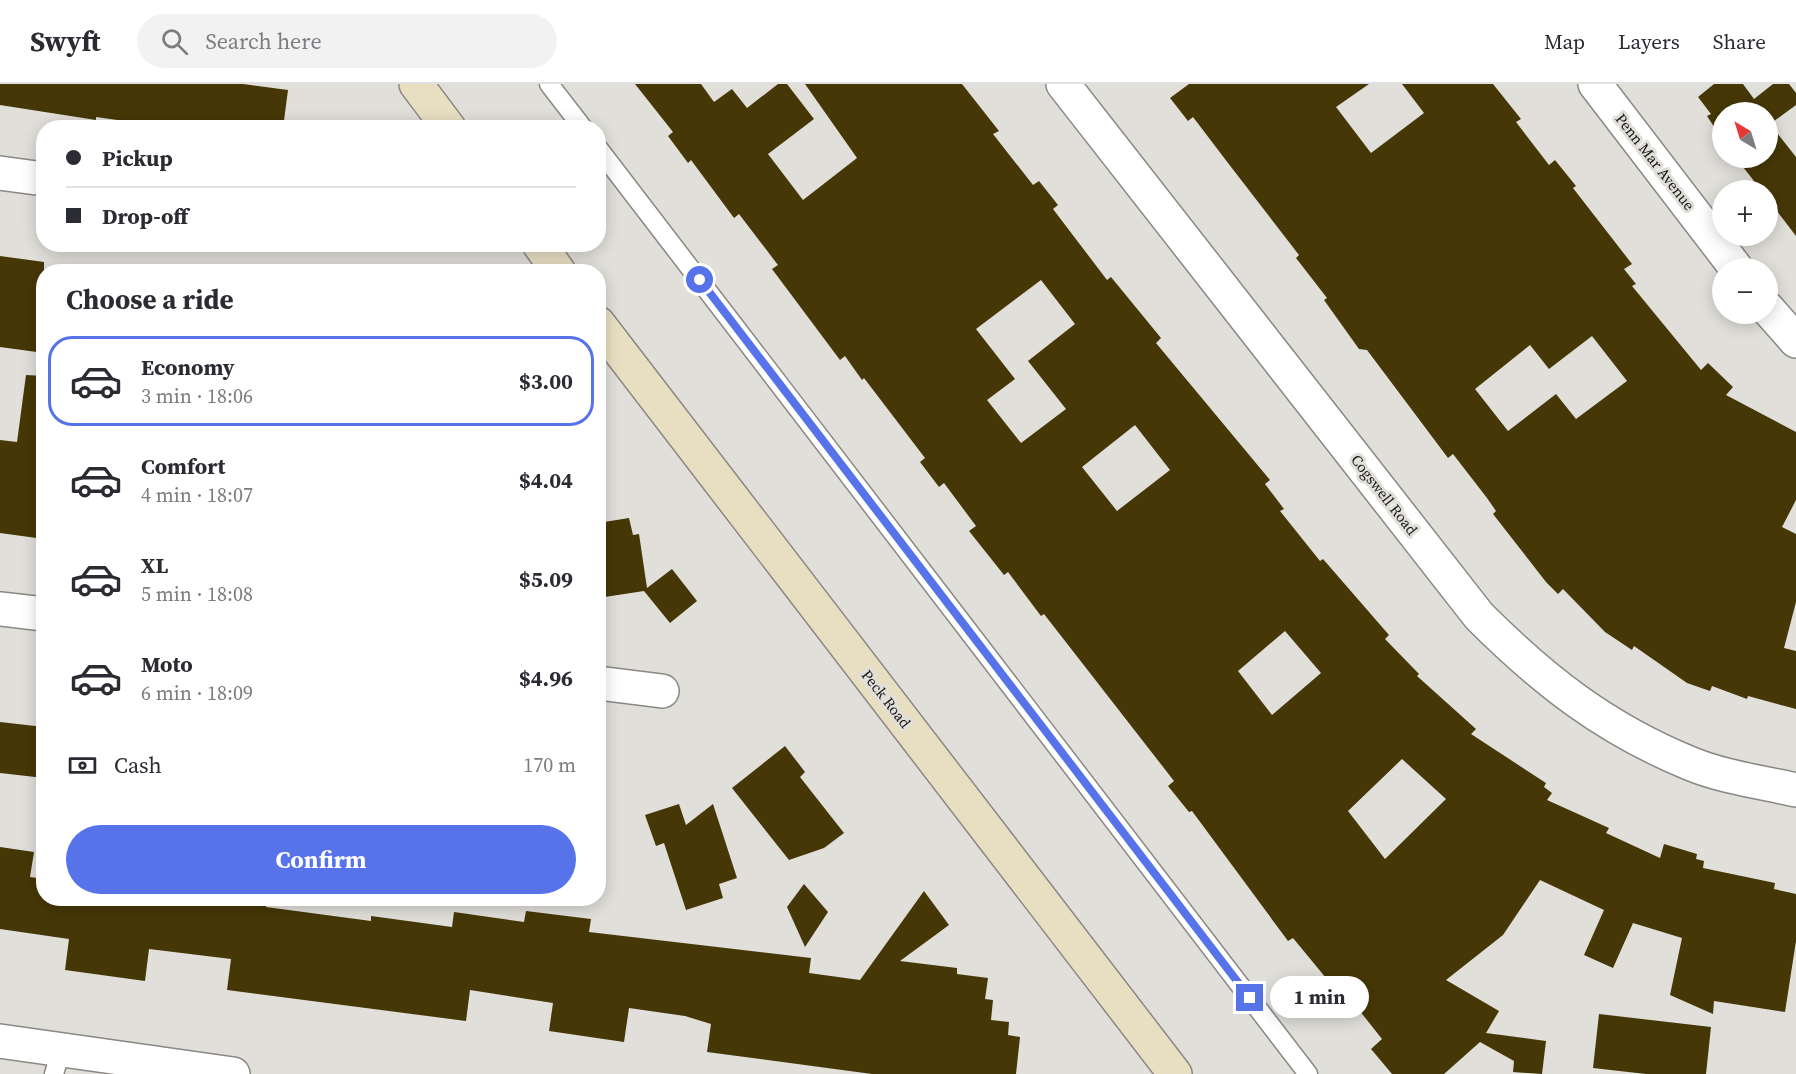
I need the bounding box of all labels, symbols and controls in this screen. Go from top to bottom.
search box [137,14,557,68]
text: Swyft [30,22,101,60]
icon: search [158,25,191,58]
text: Search here [206,26,322,56]
text: Map [1544,27,1585,56]
text: Layers [1618,27,1680,56]
text: Share [1713,27,1766,56]
north arrow [1712,102,1778,168]
map controls [1712,102,1778,324]
street label: Penn Mar Avenue [1611,109,1700,215]
text: Pickup [102,143,173,173]
button: + [1712,180,1778,246]
text: Drop-off [102,201,188,231]
button: − [1712,258,1778,324]
route start [686,266,713,293]
text: Choose a ride [66,281,234,318]
text: Economy [141,352,235,382]
icon: car [69,354,123,408]
text: $3.00 [519,366,573,396]
text: 3 min · 18:06 [141,382,253,410]
street label: Cogswell Road [1346,450,1423,540]
text: Comfort [141,451,225,481]
icon: car [69,453,123,507]
text: $4.04 [519,465,573,495]
text: 4 min · 18:07 [141,481,253,509]
text: XL [141,550,168,580]
icon: car [69,552,123,606]
text: $5.09 [519,564,573,594]
text: 5 min · 18:08 [141,580,253,608]
text: Moto [141,649,193,679]
icon: car [69,651,123,705]
text: $4.96 [519,663,573,693]
street label: Peck Road [857,665,916,733]
text: 6 min · 18:09 [141,679,253,707]
icon: cash [66,749,99,782]
text: Cash [114,750,162,780]
text: 170 m [523,751,576,779]
button: Confirm [66,825,576,894]
callout: 1 min [1271,977,1370,1019]
text: 1 min [1294,983,1345,1011]
route end [1236,984,1263,1011]

